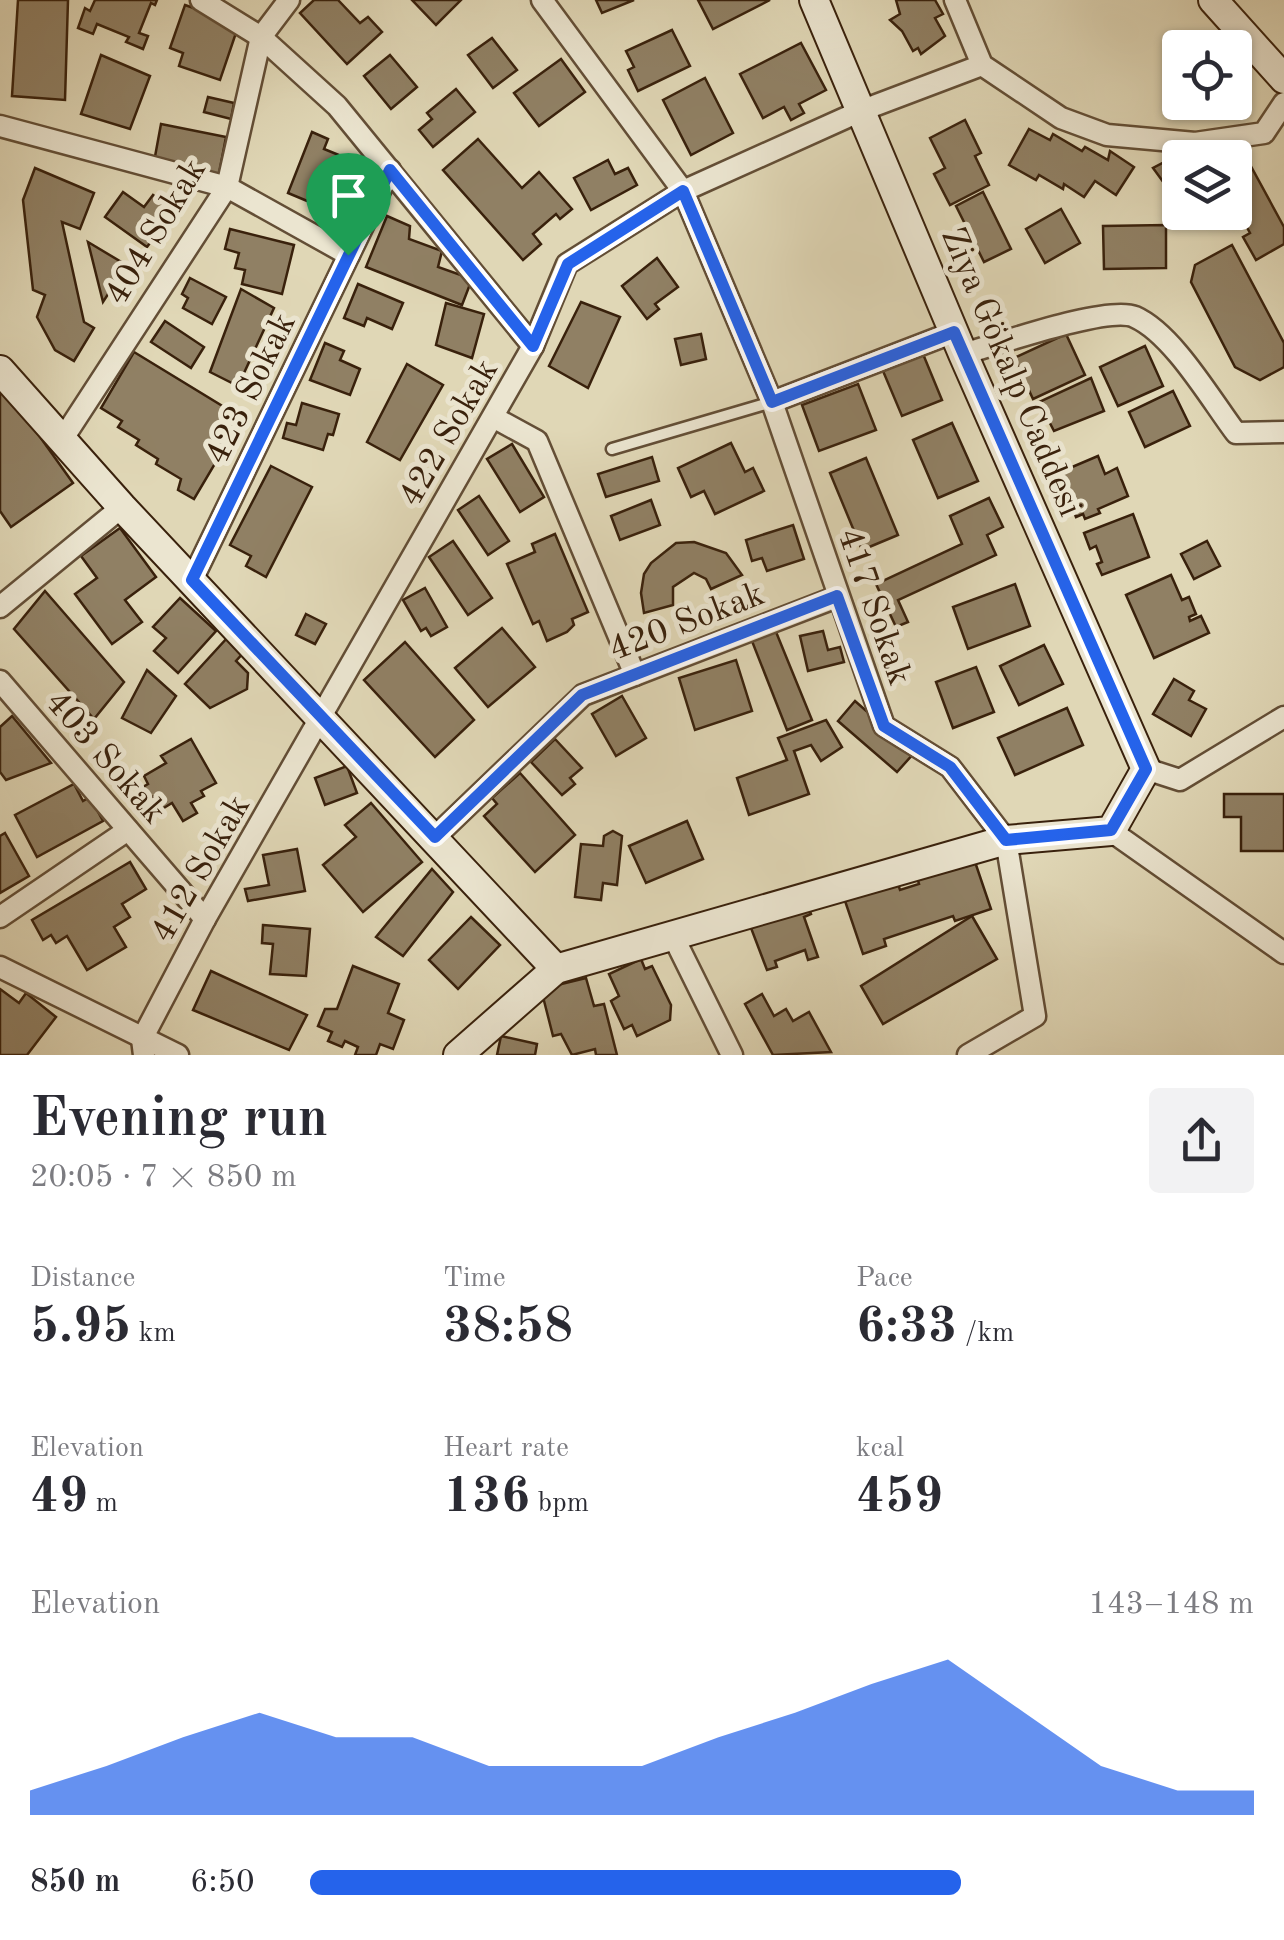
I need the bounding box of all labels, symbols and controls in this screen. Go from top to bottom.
map controls [1162,30,1252,230]
button: locate [1162,30,1252,120]
button: layers [1162,140,1252,230]
street label: 404 Sokak [99,153,213,311]
pin [306,153,391,256]
icon: arrive [321,168,376,223]
street label: Ziya Gökalp Caddesi [934,222,1087,522]
street label: 423 Sokak [200,308,303,470]
street label: 422 Sokak [393,354,505,513]
street label: 417 Sokak [830,524,917,690]
street label: 420 Sokak [604,577,769,668]
street label: 403 Sokak [38,684,172,831]
street label: 412 Sokak [145,790,257,949]
button: share [1149,1088,1254,1193]
text: Evening run [30,1093,328,1148]
text: 20:05 · 7 × 850 m [30,1162,297,1194]
text: Distance [30,1265,135,1293]
text: Time [443,1265,506,1293]
text: Pace [856,1265,913,1293]
text: 5.95 [30,1303,131,1353]
text: 38:58 [443,1303,573,1353]
text: 6:33 [856,1303,957,1353]
text: km [131,1320,176,1348]
text: /km [957,1320,1014,1348]
text: Elevation [30,1435,144,1463]
text: Heart rate [443,1435,569,1463]
text: kcal [856,1435,904,1463]
text: 49 [30,1473,88,1523]
text: 136 [443,1473,530,1523]
text: 459 [856,1473,943,1523]
text: m [88,1490,118,1518]
text: bpm [530,1490,589,1518]
text: Elevation [30,1589,160,1621]
text: 143–148 m [1088,1589,1254,1621]
text: 850 m [30,1867,120,1899]
text: 6:50 [190,1867,255,1899]

